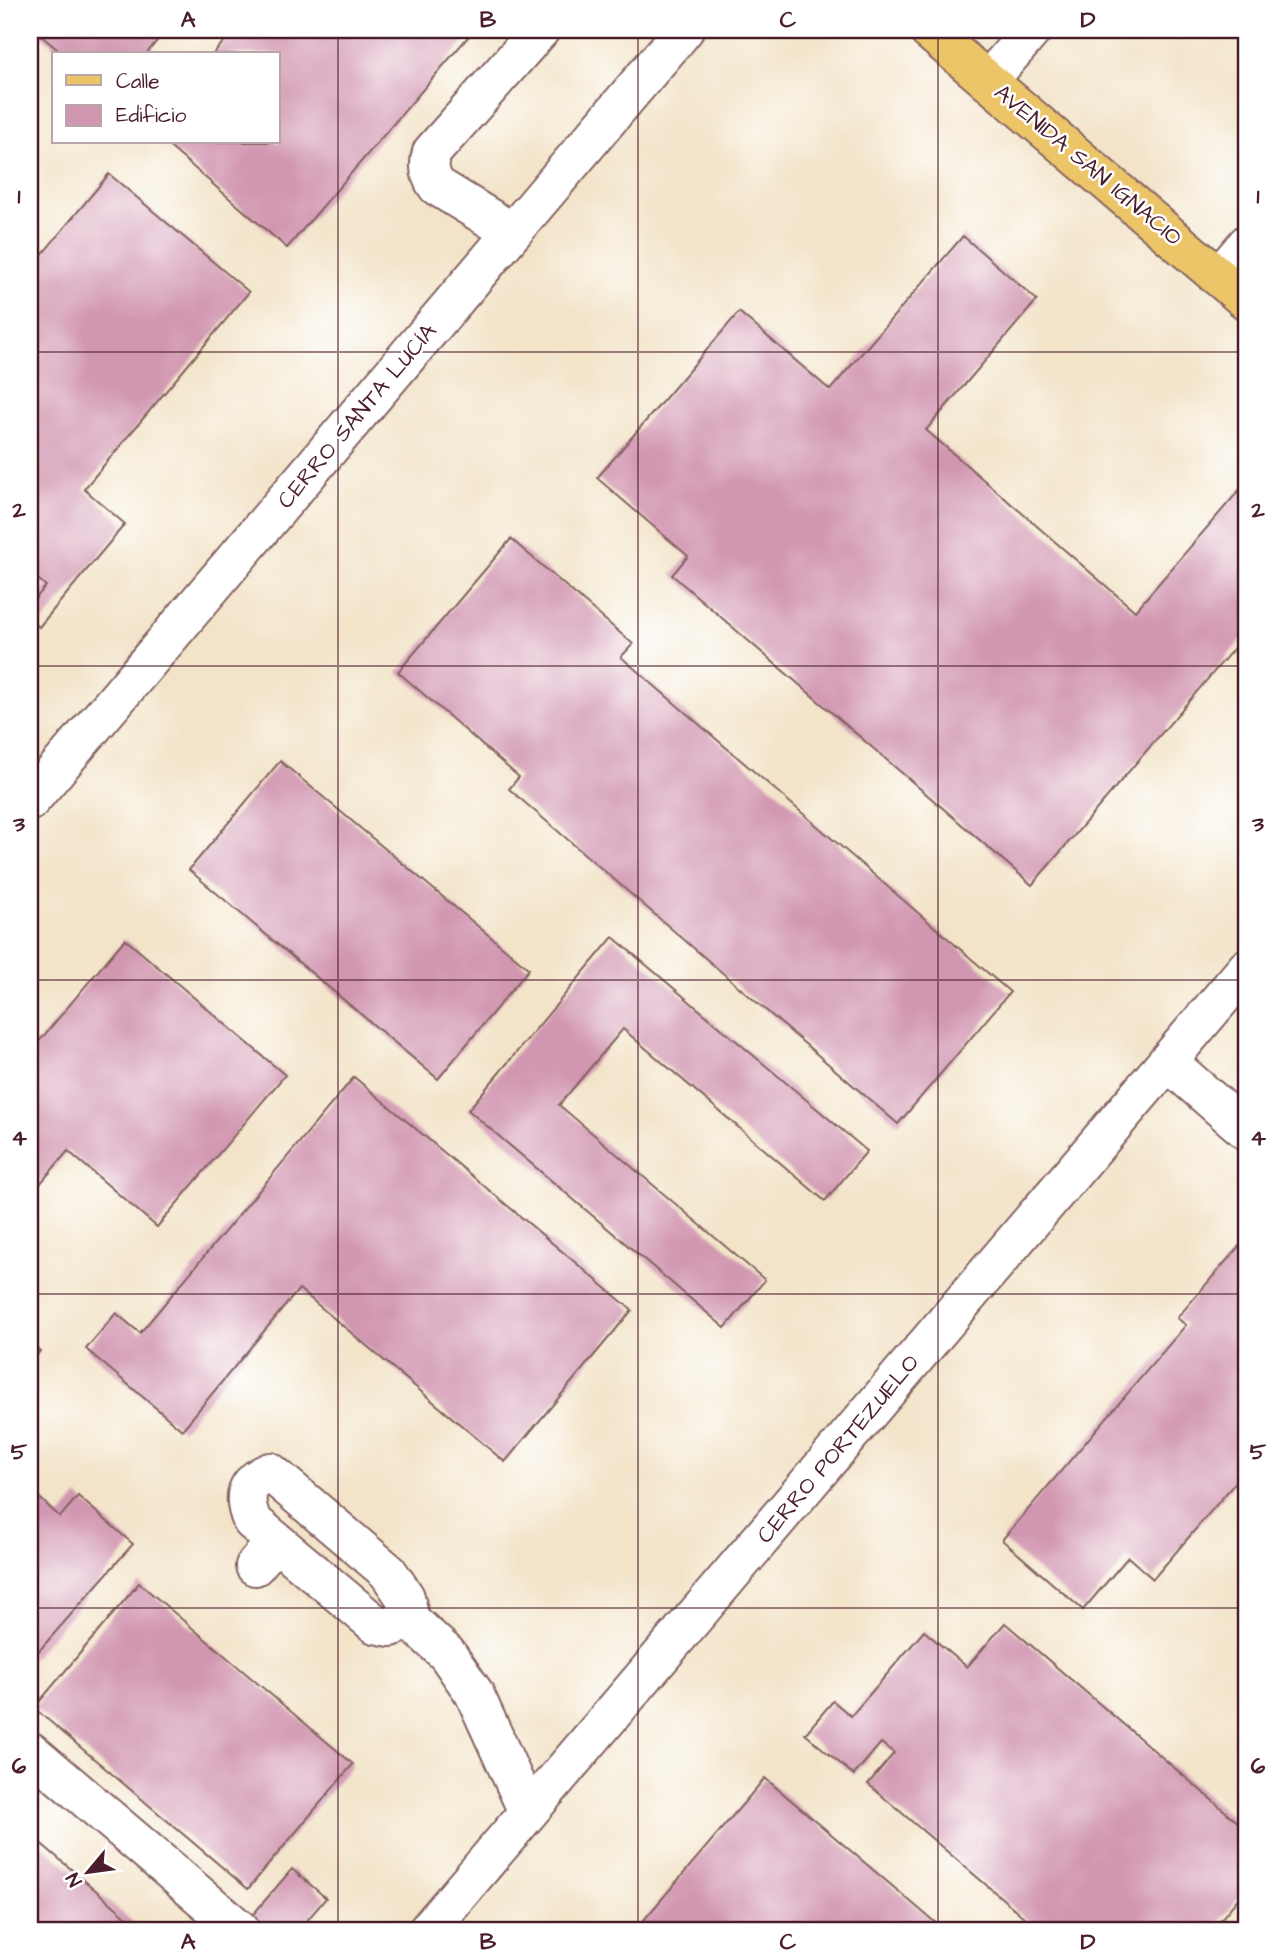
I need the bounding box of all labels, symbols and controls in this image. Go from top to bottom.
text: A [181,4,196,36]
text: B [480,4,497,36]
text: C [780,4,797,36]
text: D [1081,4,1096,36]
legend [52,52,280,144]
text: Calle [116,67,160,96]
street label: AVENIDA SAN IGNACIO [987,77,1189,253]
text: Edificio [116,101,186,130]
text: 1 [18,180,21,212]
text: 1 [1257,180,1260,212]
street label: CERRO SANTA LUCÍA [270,316,444,515]
text: 2 [11,494,26,526]
text: 2 [1250,494,1265,526]
text: 3 [12,808,25,840]
text: 3 [1251,808,1264,840]
text: 4 [11,1122,27,1154]
text: 4 [1250,1122,1266,1154]
street label: CERRO PORTEZUELO [749,1348,927,1550]
text: 5 [11,1436,28,1468]
text: 5 [1250,1436,1267,1468]
text: 6 [12,1750,27,1782]
text: 6 [1251,1750,1266,1782]
north arrow [52,1838,122,1908]
text: N [60,1868,89,1891]
text: A [181,1926,196,1958]
text: B [480,1926,497,1958]
text: C [780,1926,797,1958]
text: D [1081,1926,1096,1958]

